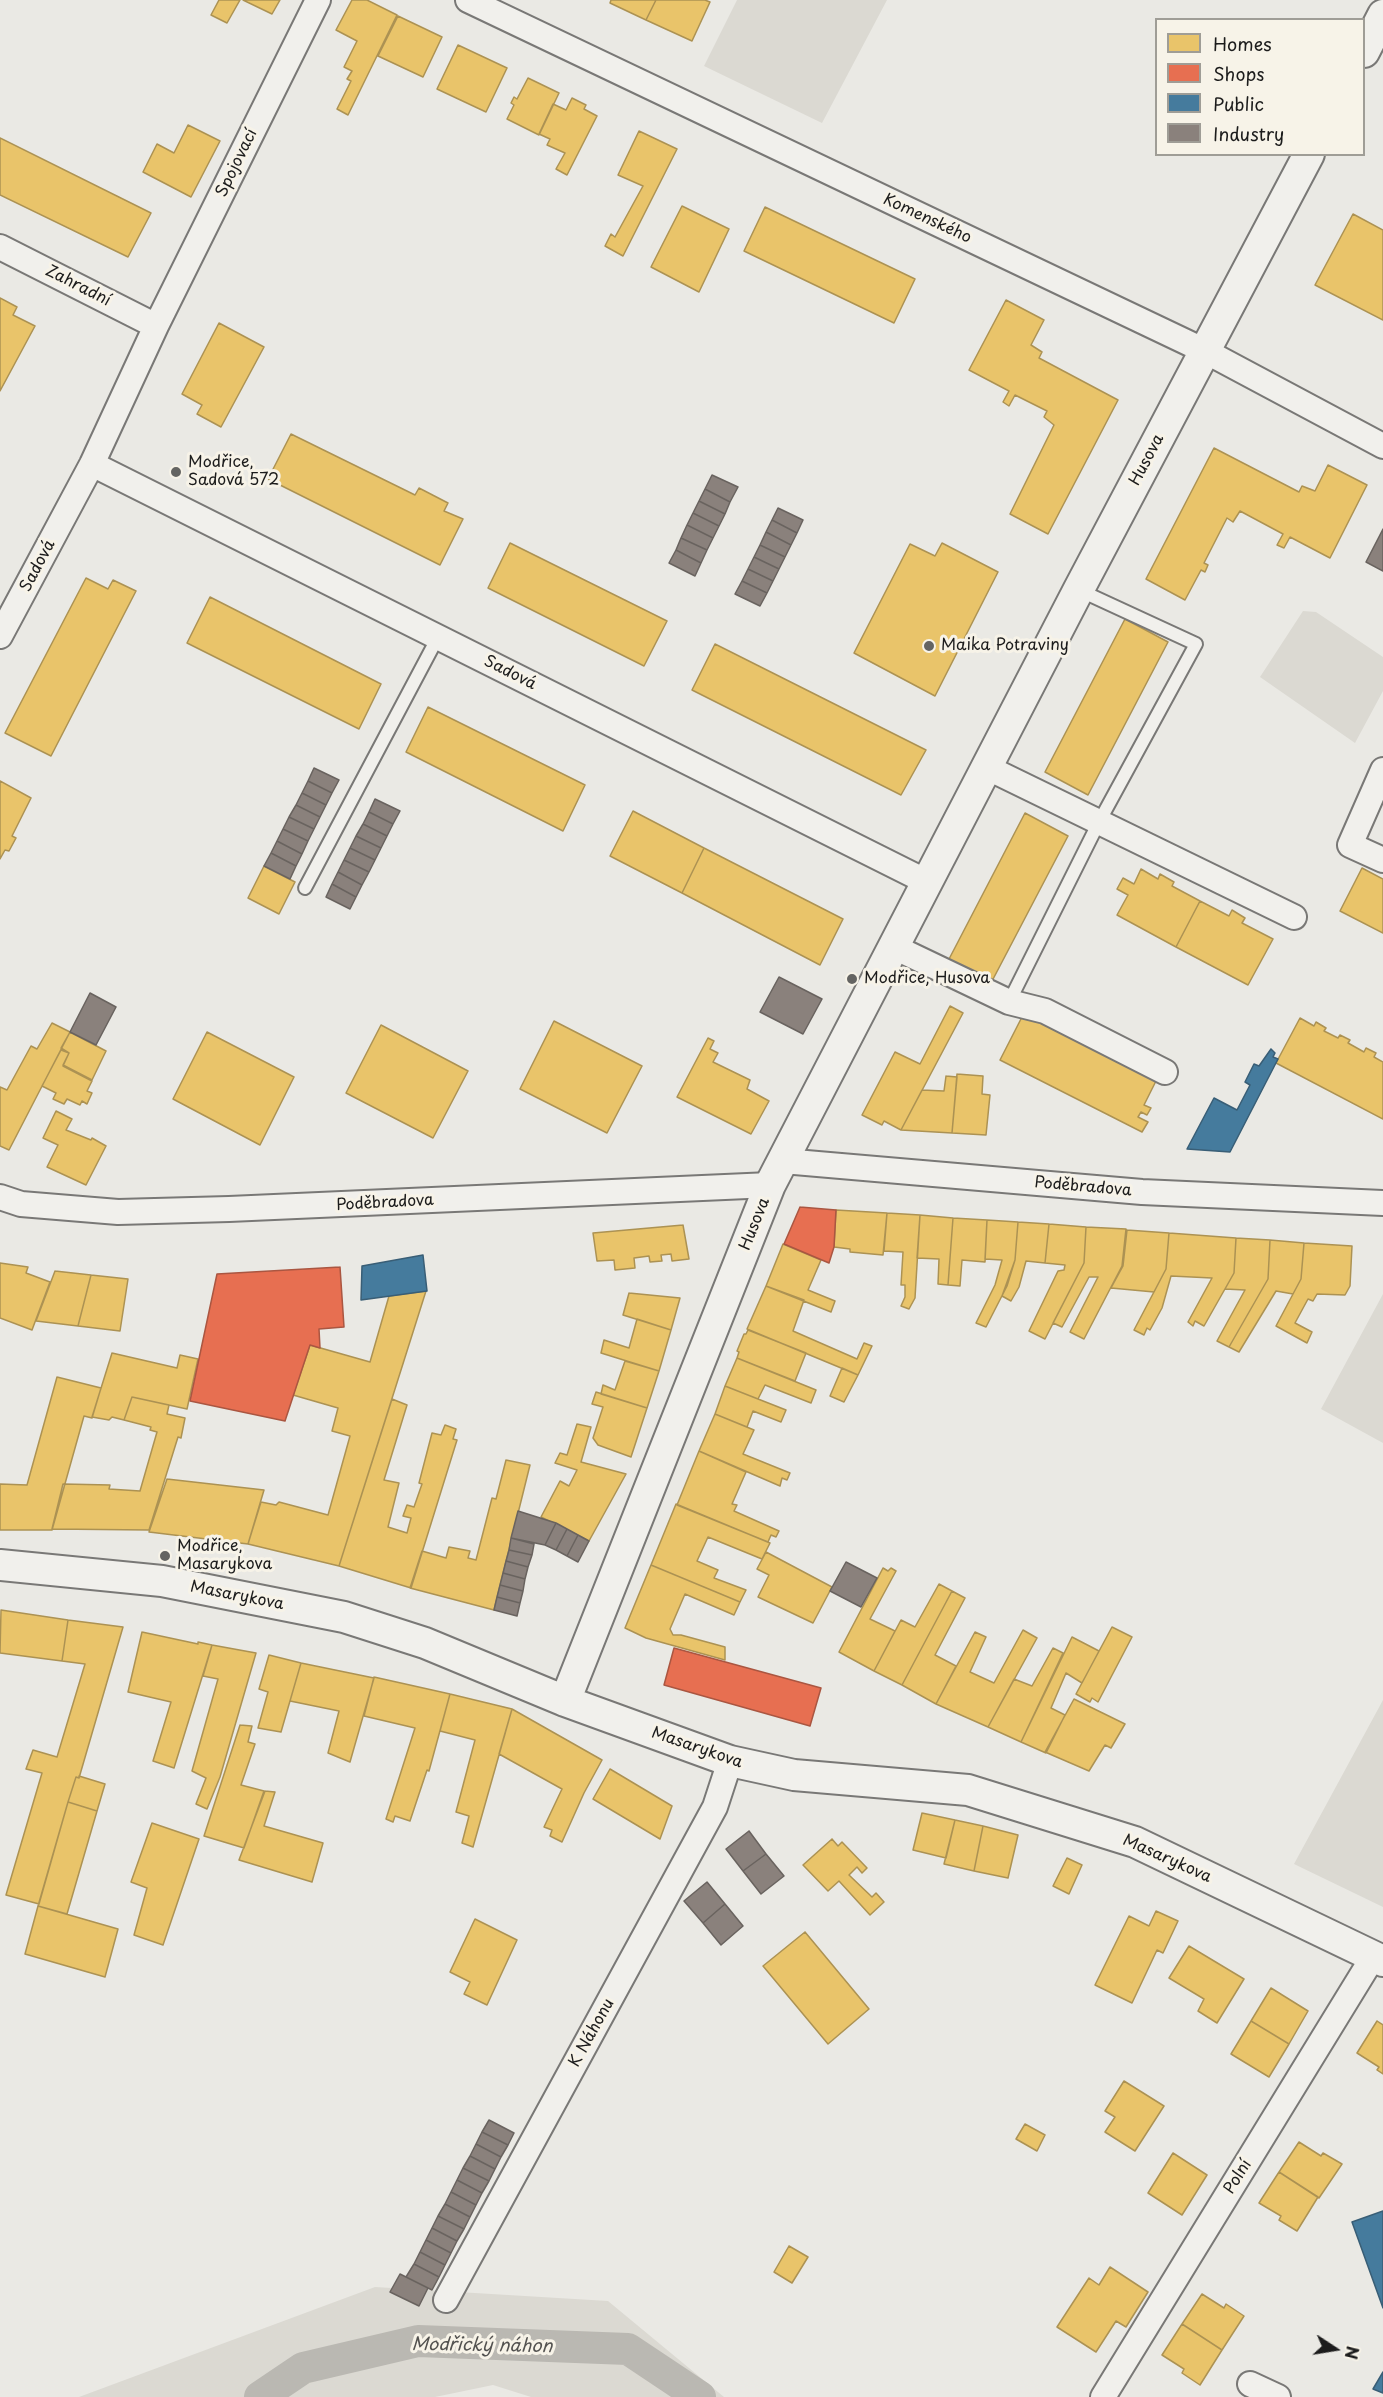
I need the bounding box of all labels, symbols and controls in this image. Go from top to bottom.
legend [1155,18,1365,156]
text: Homes [1213,30,1271,57]
text: Shops [1213,60,1264,87]
text: Public [1213,90,1264,117]
text: Industry [1213,120,1284,147]
street label: Spojovací [212,126,262,200]
street label: Komenského [880,190,974,248]
street label: Zahradní [42,261,114,311]
street label: Husova [1126,431,1168,489]
place label: Modřice, Sadová 572 [188,453,279,491]
marker: Modřice, Sadová 572 [169,465,183,479]
street label: Sadová [16,537,60,595]
place label: Maika Potraviny [941,636,1069,656]
marker: Maika Potraviny [922,639,936,653]
street label: Sadová [481,652,539,694]
place label: Modřice, Husova [864,969,990,989]
marker: Modřice, Husova [845,972,859,986]
street label: Poděbradova [1034,1173,1132,1201]
street label: Poděbradova [336,1191,434,1215]
street label: Husova [736,1195,774,1253]
place label: Modřice, Masarykova [177,1537,272,1575]
marker: Modřice, Masarykova [158,1549,172,1563]
street label: Masarykova [188,1577,286,1615]
street label: Masarykova [649,1723,745,1773]
street label: Masarykova [1120,1831,1214,1887]
street label: K Náhonu [565,1995,619,2071]
street label: Polní [1220,2156,1256,2198]
north arrow [1305,2319,1365,2379]
water label: Modřický náhon [411,2334,553,2358]
text: N [1340,2344,1366,2361]

